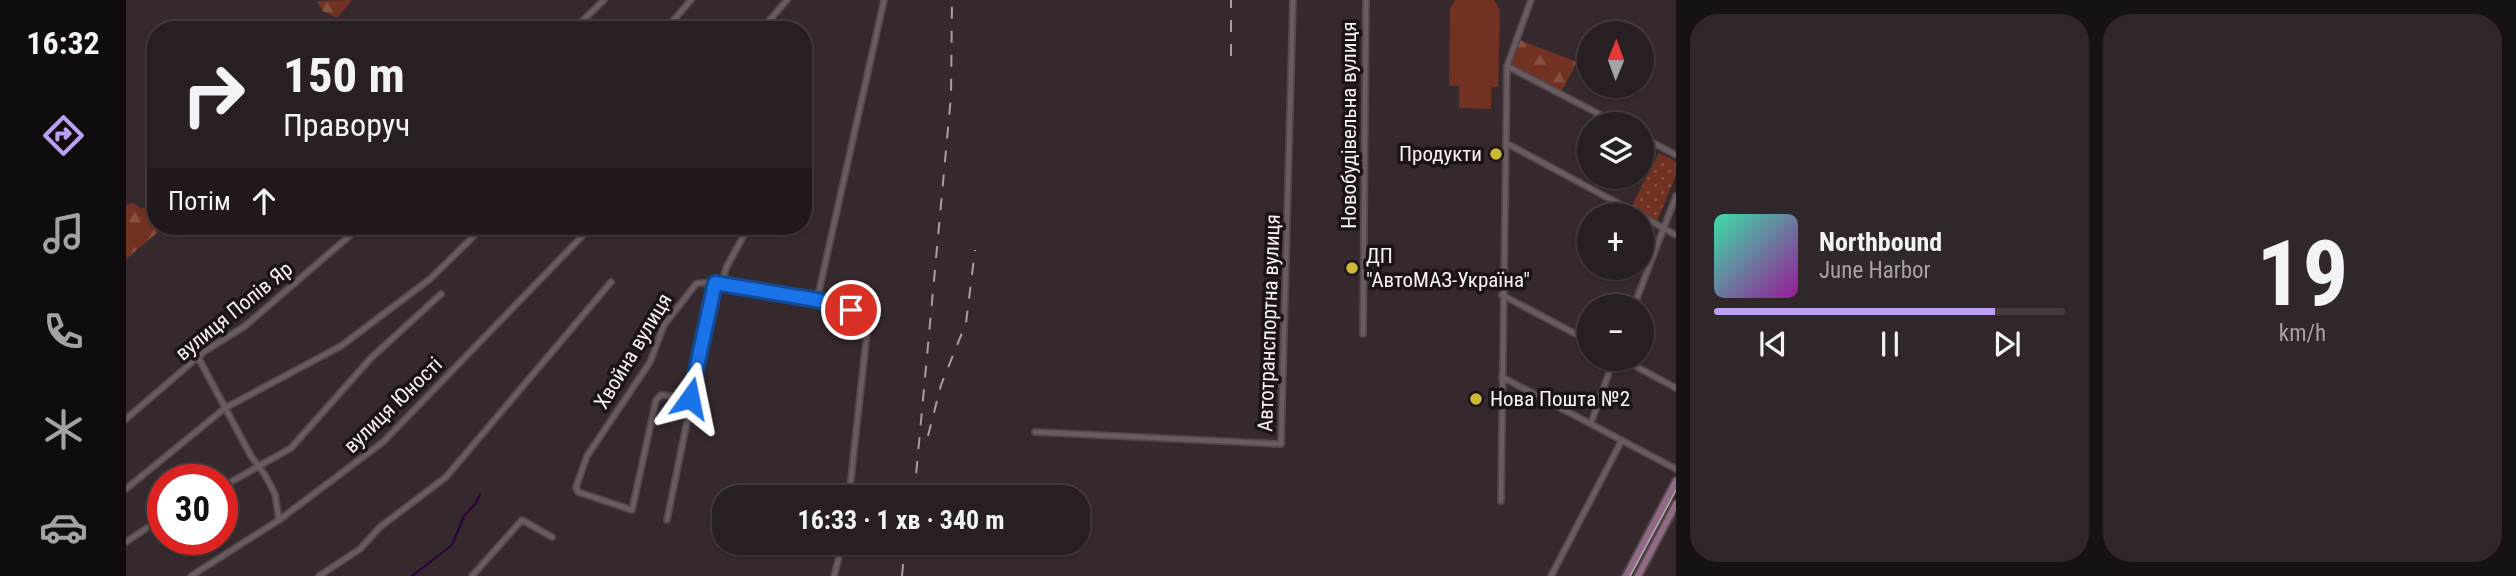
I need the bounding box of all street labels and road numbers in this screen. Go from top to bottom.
street label: Новобудівельна вулиця [1337,21,1361,229]
street label: Автотранспортна вулиця [1253,214,1285,432]
street label: вулиця Попів Яр [171,257,297,365]
street label: Хвойна вулиця [589,289,677,413]
street label: вулиця Юності [339,352,447,458]

